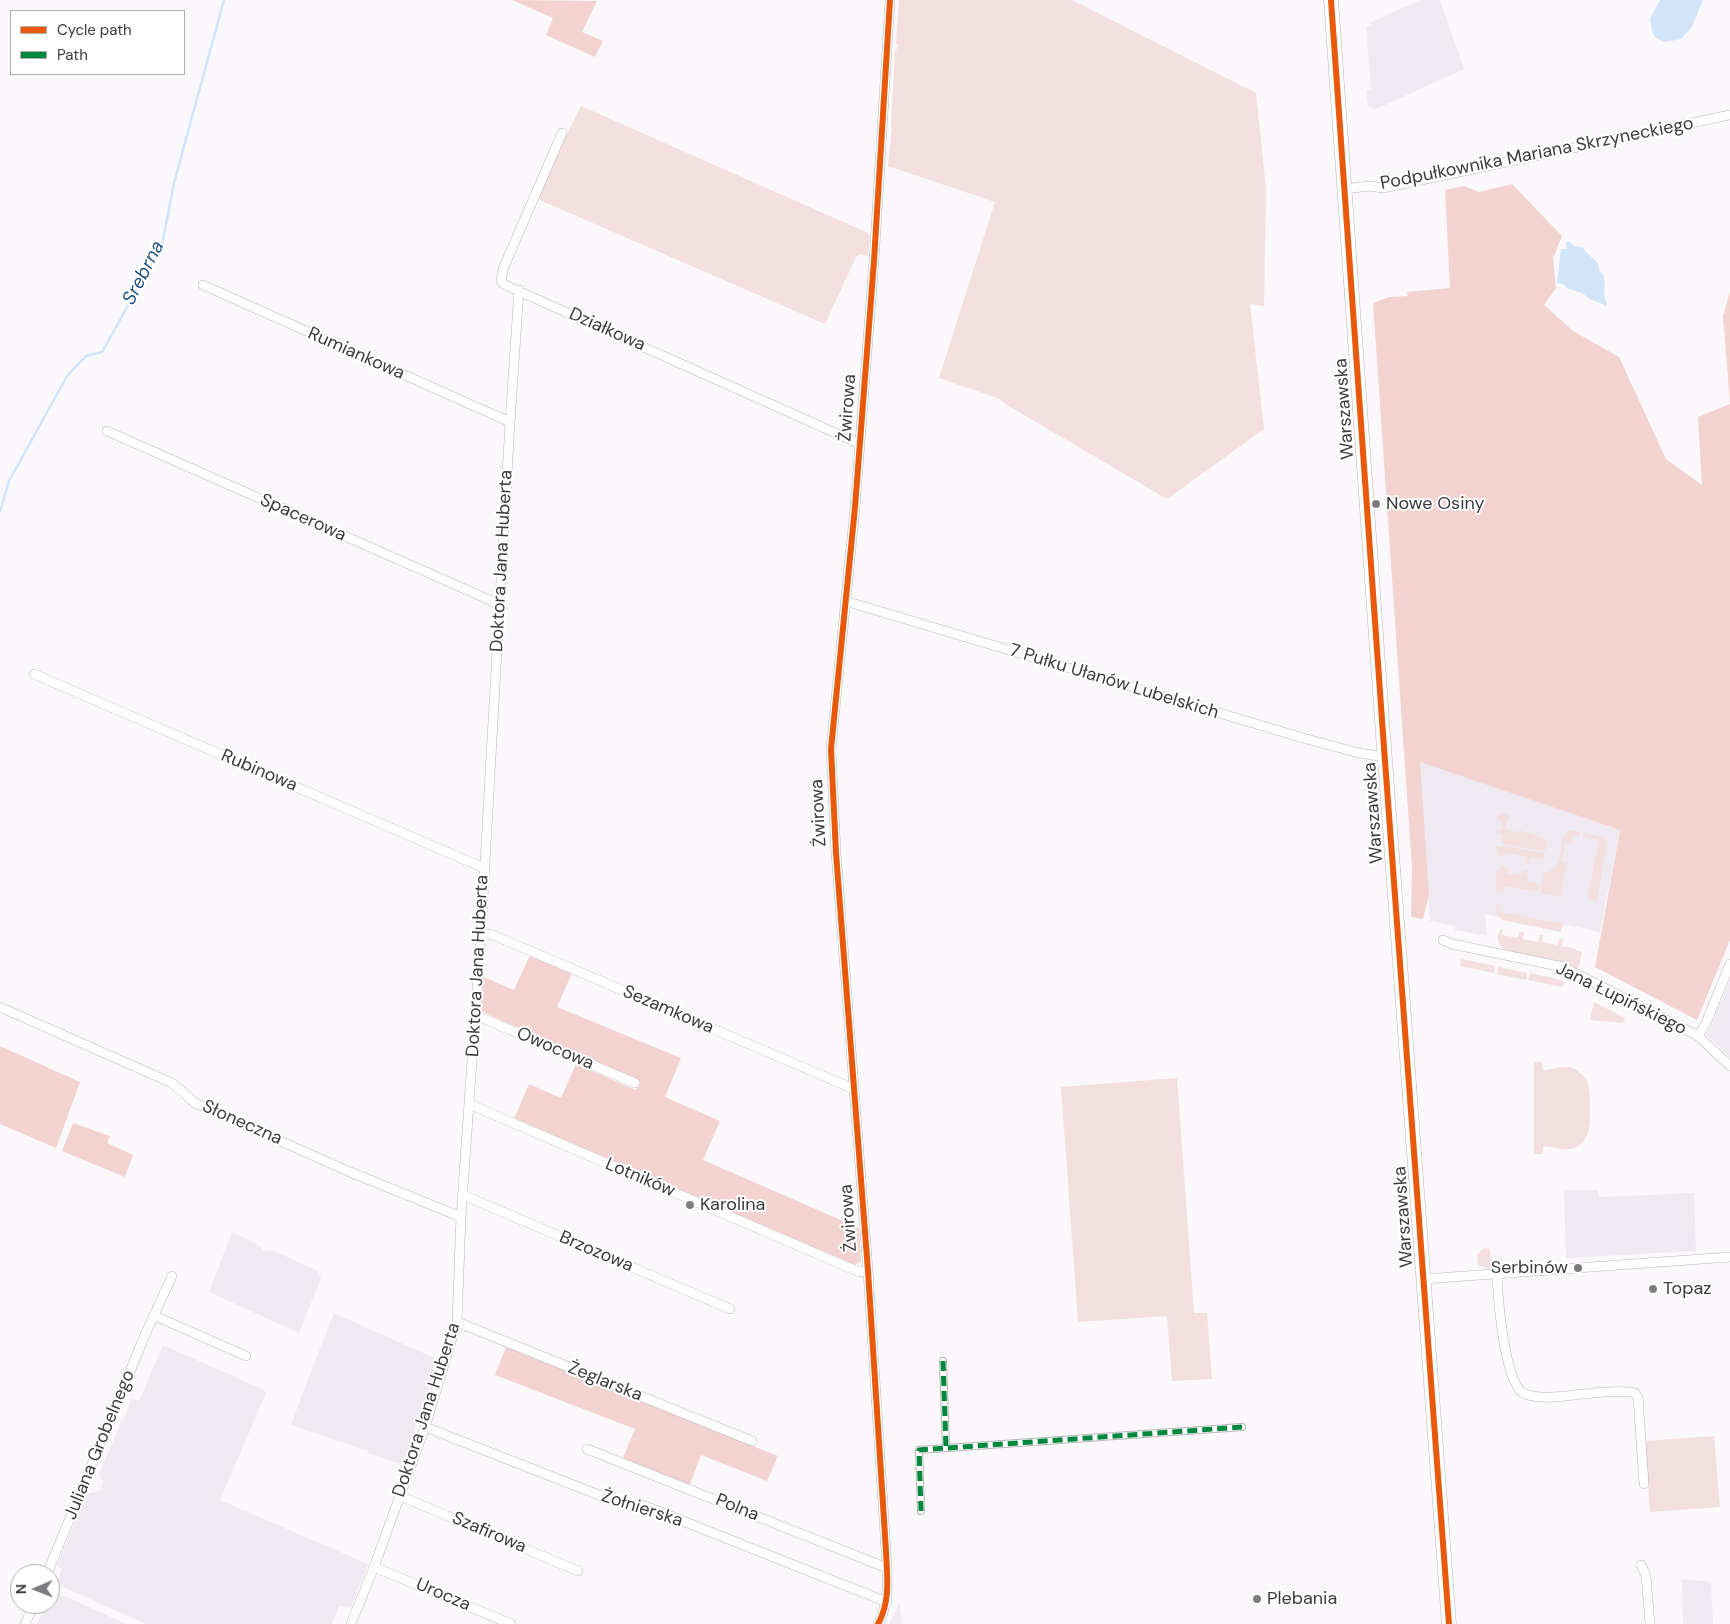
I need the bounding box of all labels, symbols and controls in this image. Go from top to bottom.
legend [10,10,185,75]
text: Cycle path [57,20,132,40]
text: Path [57,45,88,65]
street label: Podpułkownika Mariana Skrzyneckiego [1379,113,1695,195]
water label: Srebrna [118,237,170,309]
street label: Działkowa [566,304,648,356]
street label: Rumiankowa [304,323,408,385]
street label: Warszawska [1331,358,1359,460]
street label: Żwirowa [835,374,861,442]
street label: Doktora Jana Huberta [486,469,518,653]
street label: Spacerowa [257,489,349,547]
place label: Nowe Osiny [1386,493,1485,515]
marker: Nowe Osiny [1370,498,1382,510]
street label: 7 Pułku Ułanów Lubelskich [1007,640,1221,724]
street label: Rubinowa [218,745,300,797]
street label: Warszawska [1360,762,1388,864]
street label: Żwirowa [806,779,832,847]
street label: Doktora Jana Huberta [462,874,494,1058]
street label: Jana Łupińskiego [1552,958,1690,1040]
street label: Sezamkowa [619,981,717,1039]
street label: Owocowa [513,1023,597,1075]
street label: Słoneczna [199,1096,285,1150]
street label: Lotników [602,1154,678,1202]
street label: Warszawska [1390,1166,1418,1268]
street label: Żwirowa [836,1184,862,1252]
place label: Karolina [700,1194,765,1216]
marker: Karolina [684,1199,696,1211]
street label: Brzozowa [556,1227,636,1277]
place label: Serbinów [1491,1257,1568,1279]
marker: Serbinów [1572,1262,1584,1274]
place label: Topaz [1663,1278,1711,1300]
marker: Topaz [1647,1283,1659,1295]
street label: Doktora Jana Huberta [389,1320,465,1500]
street label: Żeglarska [565,1357,645,1407]
street label: Juliana Grobelnego [60,1367,140,1523]
street label: Żołnierska [599,1486,685,1532]
street label: Polna [712,1490,762,1526]
street label: Szafirowa [449,1508,529,1558]
north arrow [10,1564,60,1614]
street label: Urocza [412,1574,474,1616]
text: N [12,1584,30,1595]
place label: Plebania [1267,1588,1337,1610]
marker: Plebania [1251,1593,1263,1605]

